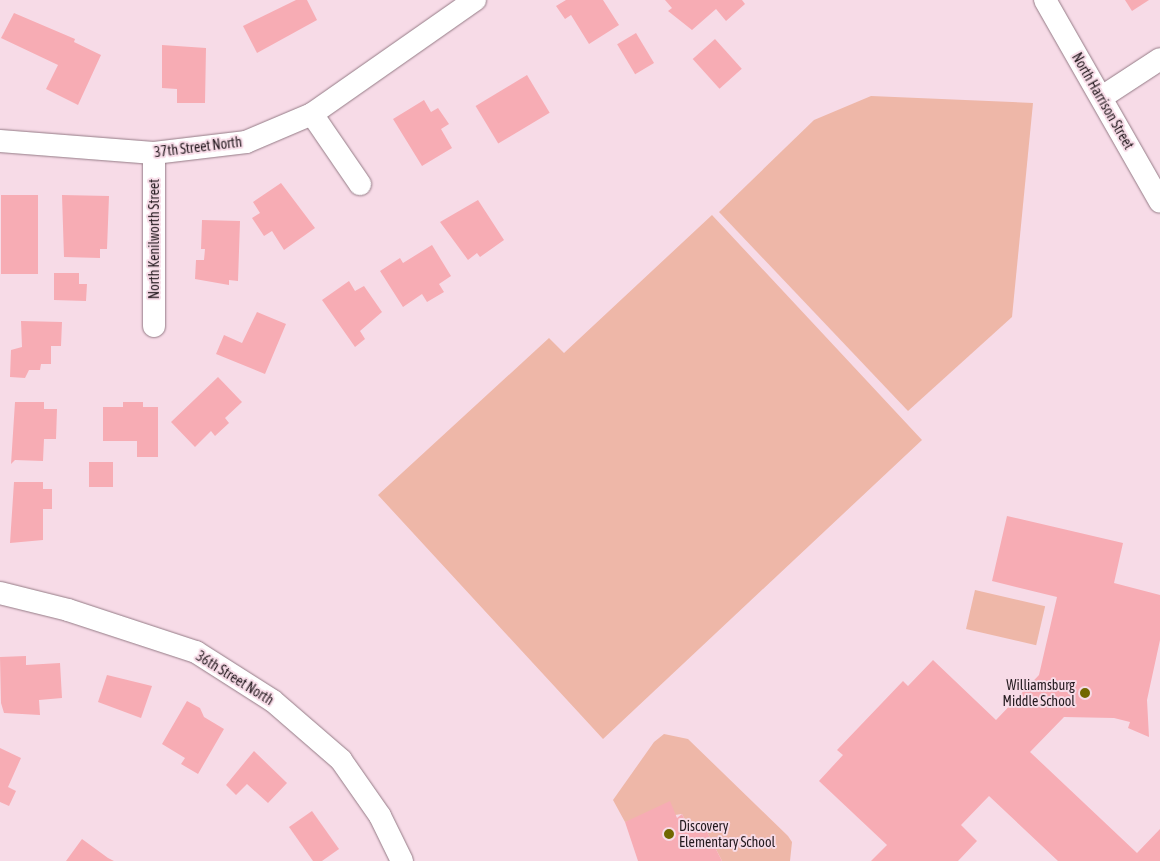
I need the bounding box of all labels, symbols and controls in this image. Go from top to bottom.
street label: North Harrison Street [1069,50,1137,152]
street label: 37th Street North [153,133,243,161]
street label: North Kenilworth Street [146,179,162,299]
street label: 36th Street North [193,648,277,708]
place label: Williamsburg Middle School [1003,677,1075,710]
marker: Williamsburg Middle School [1079,687,1091,699]
place label: Discovery Elementary School [679,818,775,850]
marker: Discovery Elementary School [663,828,675,840]

